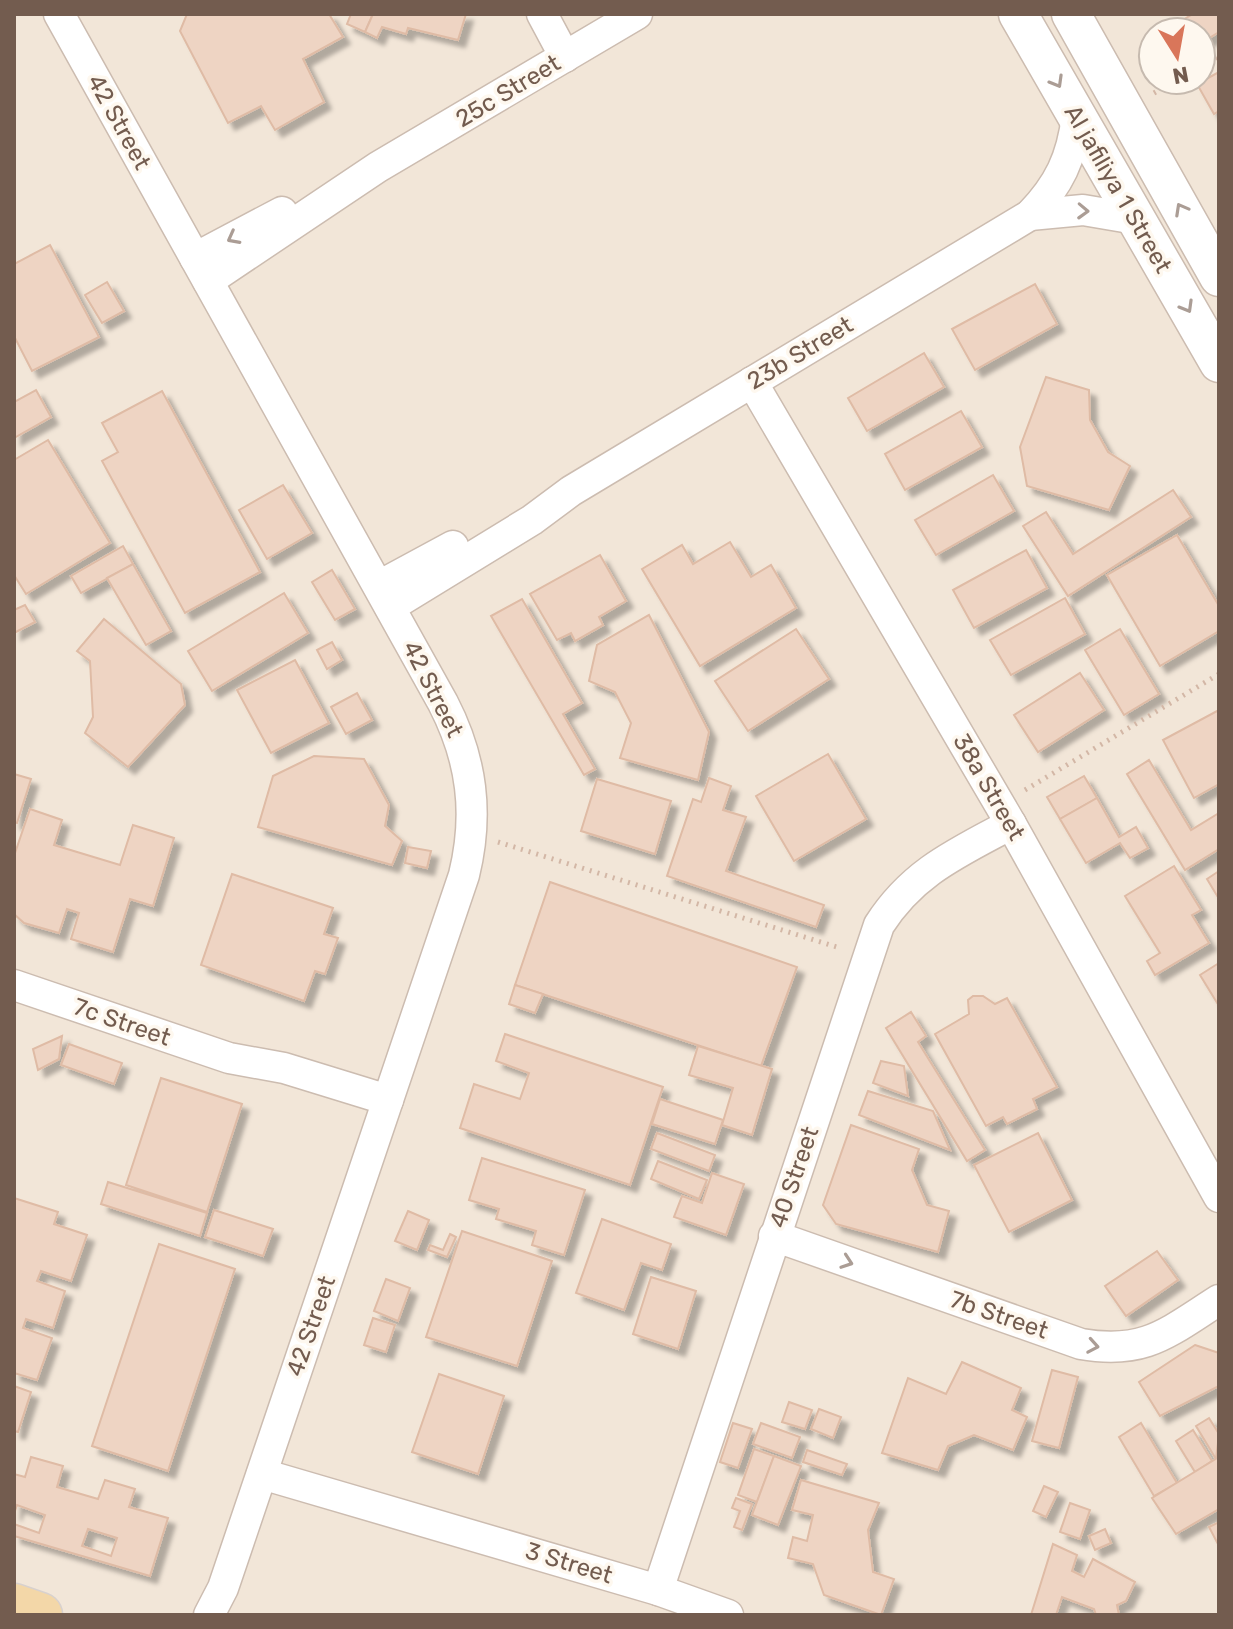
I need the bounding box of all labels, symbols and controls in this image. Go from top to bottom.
north arrow [1137,16,1217,96]
street label: 25c Street [451,49,565,133]
text: N [1170,60,1191,90]
street label: 42 Street [81,70,157,174]
one-way arrow [1047,73,1063,88]
street label: Al jafiliya 1 Street [1059,100,1177,278]
one-way arrow [1077,202,1090,219]
one-way arrow [1175,203,1191,217]
one-way arrow [226,228,241,243]
one-way arrow [1177,298,1193,313]
street label: 23b Street [742,311,858,395]
street label: 42 Street [397,636,469,742]
street label: 38a Street [947,729,1031,845]
street label: 7c Street [70,992,174,1052]
street label: 40 Street [764,1123,824,1231]
one-way arrow [839,1253,853,1269]
street label: 42 Street [281,1272,341,1380]
street label: 7b Street [946,1285,1052,1345]
one-way arrow [1086,1337,1100,1354]
street label: 3 Street [522,1536,616,1590]

